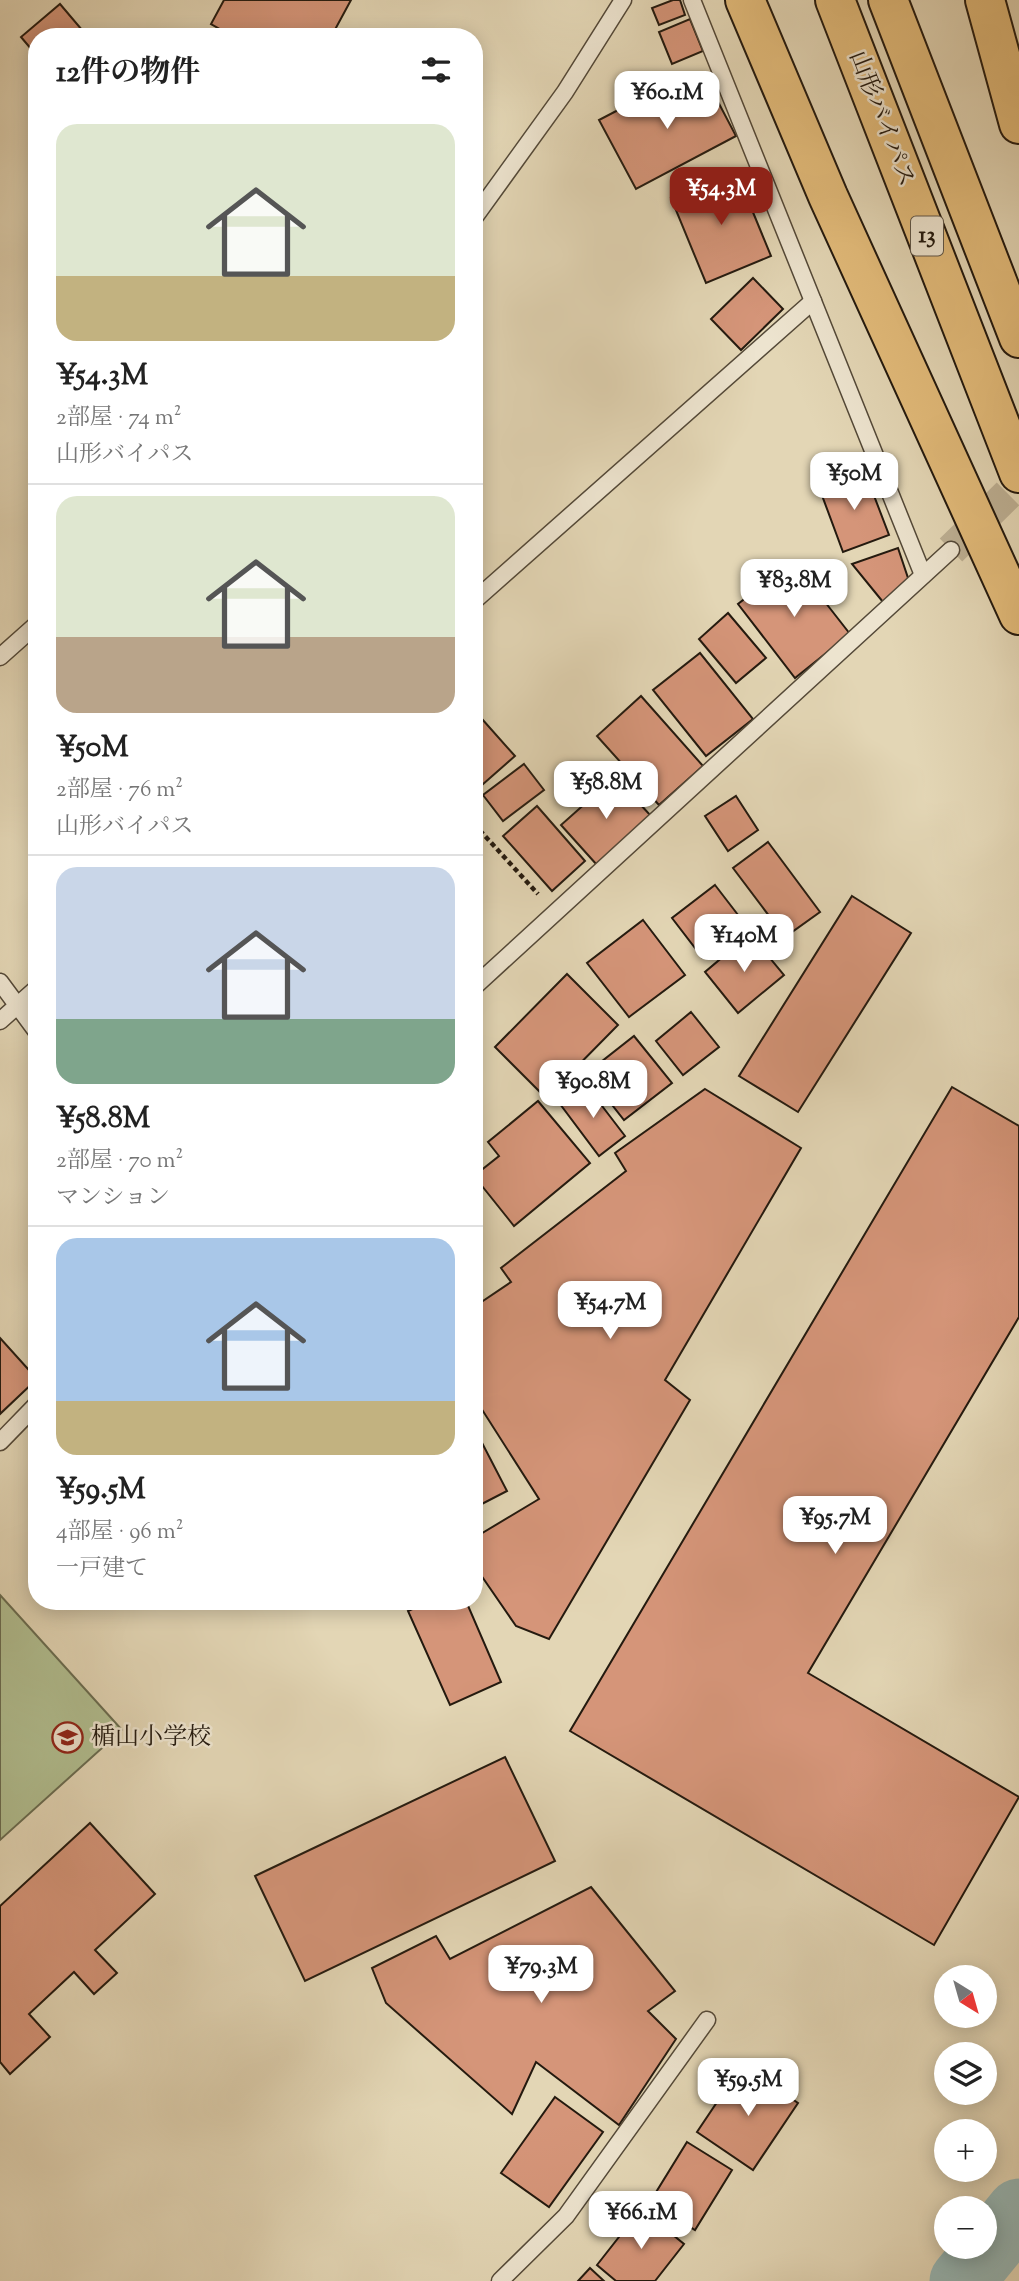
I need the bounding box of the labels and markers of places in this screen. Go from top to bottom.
pin: ¥60.1M [610,72,724,131]
pin: ¥54.3M [664,168,778,227]
pin: ¥50M [813,452,895,512]
pin: ¥83.8M [737,560,851,619]
pin: ¥58.8M [549,762,663,821]
pin: ¥140M [695,914,793,974]
pin: ¥90.8M [536,1060,650,1120]
pin: ¥54.7M [553,1282,667,1341]
pin: ¥95.7M [778,1496,892,1556]
school or university icon: 楯山小学校 [51,1721,85,1755]
place label: 楯山小学校 [91,1721,211,1755]
pin: ¥79.3M [484,1946,598,2005]
pin: ¥59.5M [691,2058,805,2118]
pin: ¥66.1M [584,2192,698,2251]

